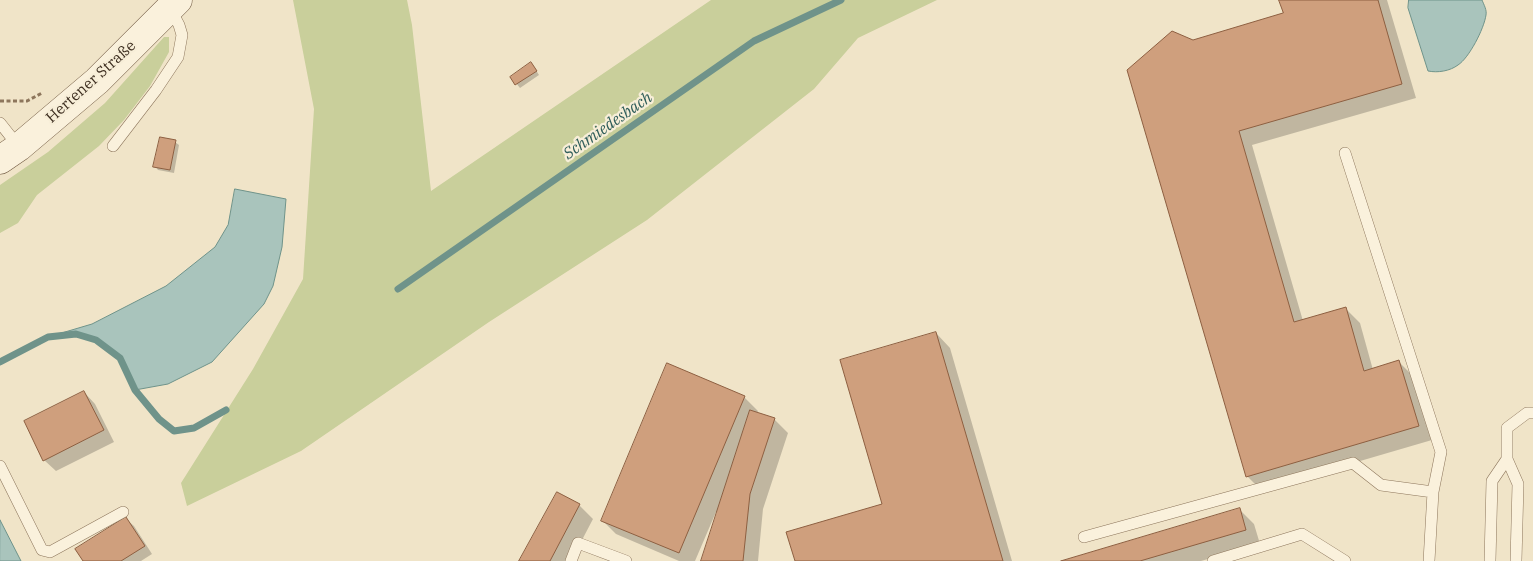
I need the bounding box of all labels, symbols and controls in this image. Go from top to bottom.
street label: Hertener Straße [42,37,140,127]
water label: Schmiedesbach [560,88,656,164]

